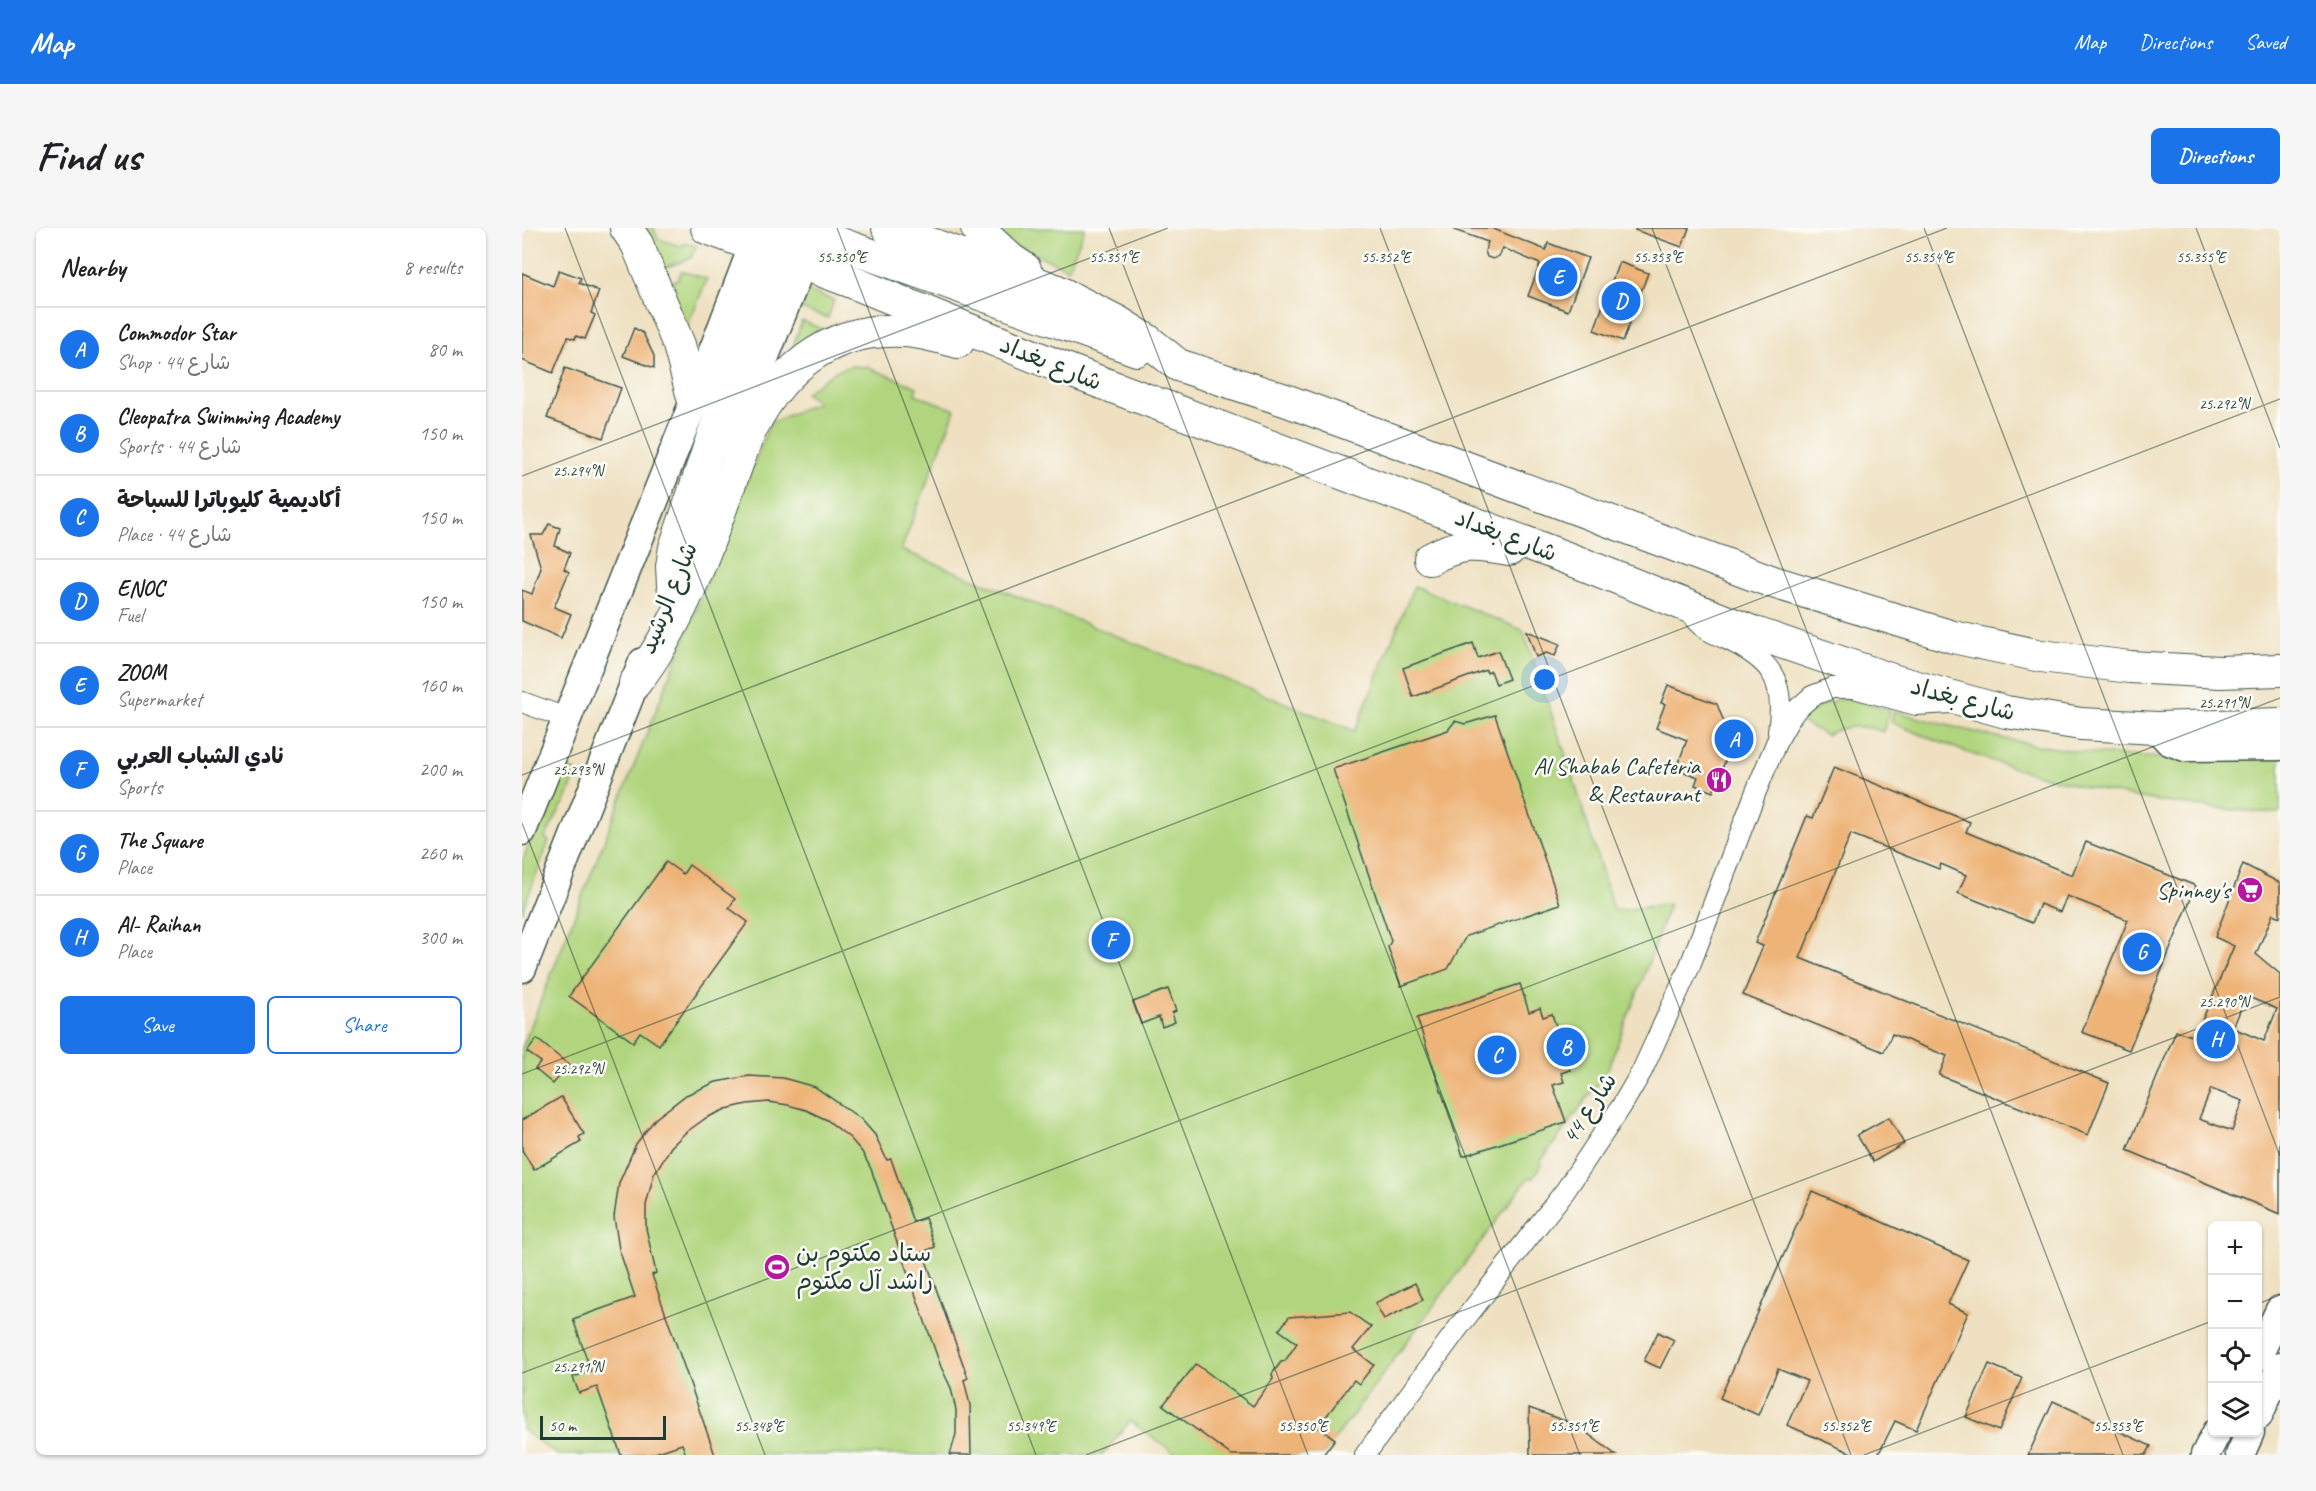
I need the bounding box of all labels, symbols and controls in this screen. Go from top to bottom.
text: Map [30,25,73,60]
text: Map [2074,29,2106,55]
text: Directions [2139,29,2212,55]
text: Saved [2245,29,2286,55]
button: Directions [2151,128,2280,184]
text: Find us [36,130,141,183]
text: 55.350°E [818,248,869,267]
text: 55.351°E [1090,248,1141,267]
text: 55.352°E [1362,248,1413,267]
text: 55.353°E [1634,248,1685,267]
text: 55.354°E [1905,248,1956,267]
text: 55.355°E [2177,248,2228,267]
text: Nearby [60,251,125,284]
pin: E [1538,254,1578,300]
text: 8 results [403,255,462,280]
pin: D [1602,278,1640,324]
text: Commodor Star [117,319,235,347]
street label: شارع بغداد [995,329,1106,399]
text: A [74,337,85,362]
text: 80 m [428,337,462,362]
text: Shop · شارع 44 [117,350,231,375]
text: 25.292°N [2199,395,2252,414]
text: Cleopatra Swimming Academy [117,403,339,431]
text: B [74,421,85,446]
text: 150 m [419,421,462,446]
text: Sports · شارع 44 [117,434,242,459]
text: 25.294°N [553,462,606,481]
text: أكاديمية كليوباترا للسباحة [117,486,340,514]
street label: شارع بغداد [1450,502,1561,570]
text: C [75,505,84,530]
text: 150 m [419,505,462,530]
text: Place · شارع 44 [117,522,232,547]
street label: شارع الرشيد [632,538,706,659]
text: ENOC [117,575,164,603]
text: D [74,589,85,614]
text: 150 m [419,589,462,614]
text: Fuel [117,603,143,628]
text: ZOOM [117,659,166,687]
your location [1530,665,1559,694]
street label: شارع بغداد [1907,671,2019,729]
text: E [74,673,85,698]
text: 160 m [419,673,462,698]
text: Supermarket [117,687,202,712]
text: 25.291°N [2199,694,2252,713]
pin: A [1714,716,1754,762]
text: نادي الشباب العربي [117,742,284,770]
place label: Al Shabab Cafeteria & Restaurant [1533,751,1702,809]
text: F [75,757,84,782]
text: 200 m [419,757,462,782]
text: 25.293°N [553,761,606,780]
restaurant icon: Al Shabab Cafeteria & Restaurant [1704,765,1734,795]
text: Sports [117,775,162,800]
text: The Square [117,827,202,855]
text: G [75,841,84,866]
text: 260 m [419,841,462,866]
text: Place [117,855,152,880]
place label: Spinney's [2156,875,2233,905]
supermarket icon: Spinney's [2235,875,2265,905]
text: Al- Raihan [117,911,200,939]
pin: F [1092,918,1130,962]
text: H [74,925,85,950]
text: 300 m [419,925,462,950]
pin: G [2122,930,2162,974]
text: Place [117,939,152,964]
text: 25.290°N [2199,993,2252,1012]
button: Save [60,996,255,1054]
button: Share [267,996,462,1054]
pin: H [2196,1016,2236,1062]
pin: B [1546,1024,1586,1070]
pin: C [1478,1032,1516,1078]
text: 25.292°N [553,1060,606,1079]
street label: شارع 44 [1555,1067,1625,1151]
map controls [2208,1221,2262,1437]
button: + [2208,1221,2262,1275]
place label: ستاد مكتوم بن راشد آل مكتوم [796,1238,933,1299]
sports icon: ستاد مكتوم بن راشد آل مكتوم [762,1252,792,1282]
button: − [2208,1275,2262,1329]
button: locate [2208,1329,2262,1383]
text: 25.291°N [553,1358,606,1377]
button: layers [2208,1383,2262,1437]
scale bar [540,1413,666,1440]
text: 50 m [549,1416,576,1436]
text: 55.348°E [735,1417,786,1436]
text: 55.349°E [1007,1417,1058,1436]
text: 55.350°E [1279,1417,1330,1436]
text: 55.351°E [1550,1417,1601,1436]
text: 55.352°E [1822,1417,1873,1436]
text: 55.353°E [2094,1417,2145,1436]

